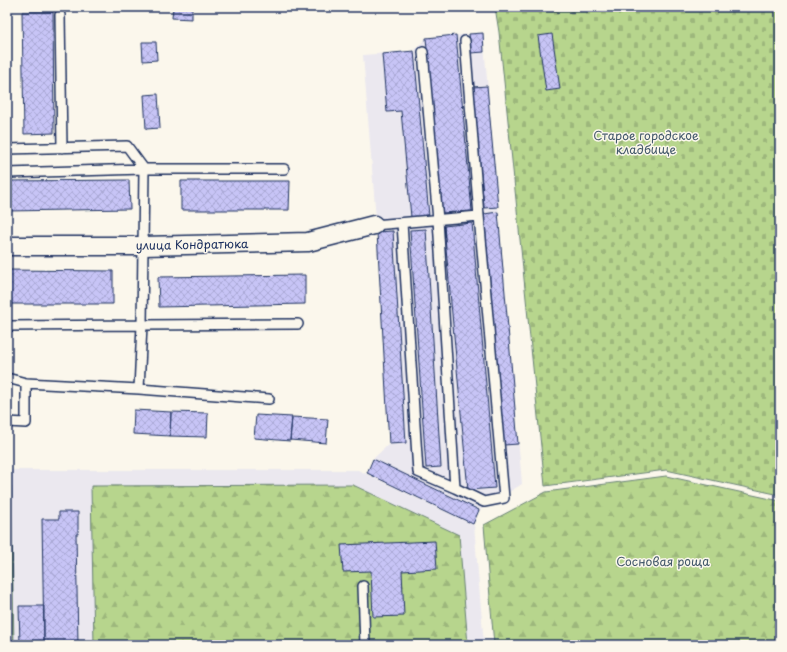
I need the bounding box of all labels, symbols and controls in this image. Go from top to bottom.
park label: Старое городское кладбище [593,126,699,158]
street label: улица Кондратюка [135,234,249,254]
park label: Сосновая роща [616,552,710,570]

